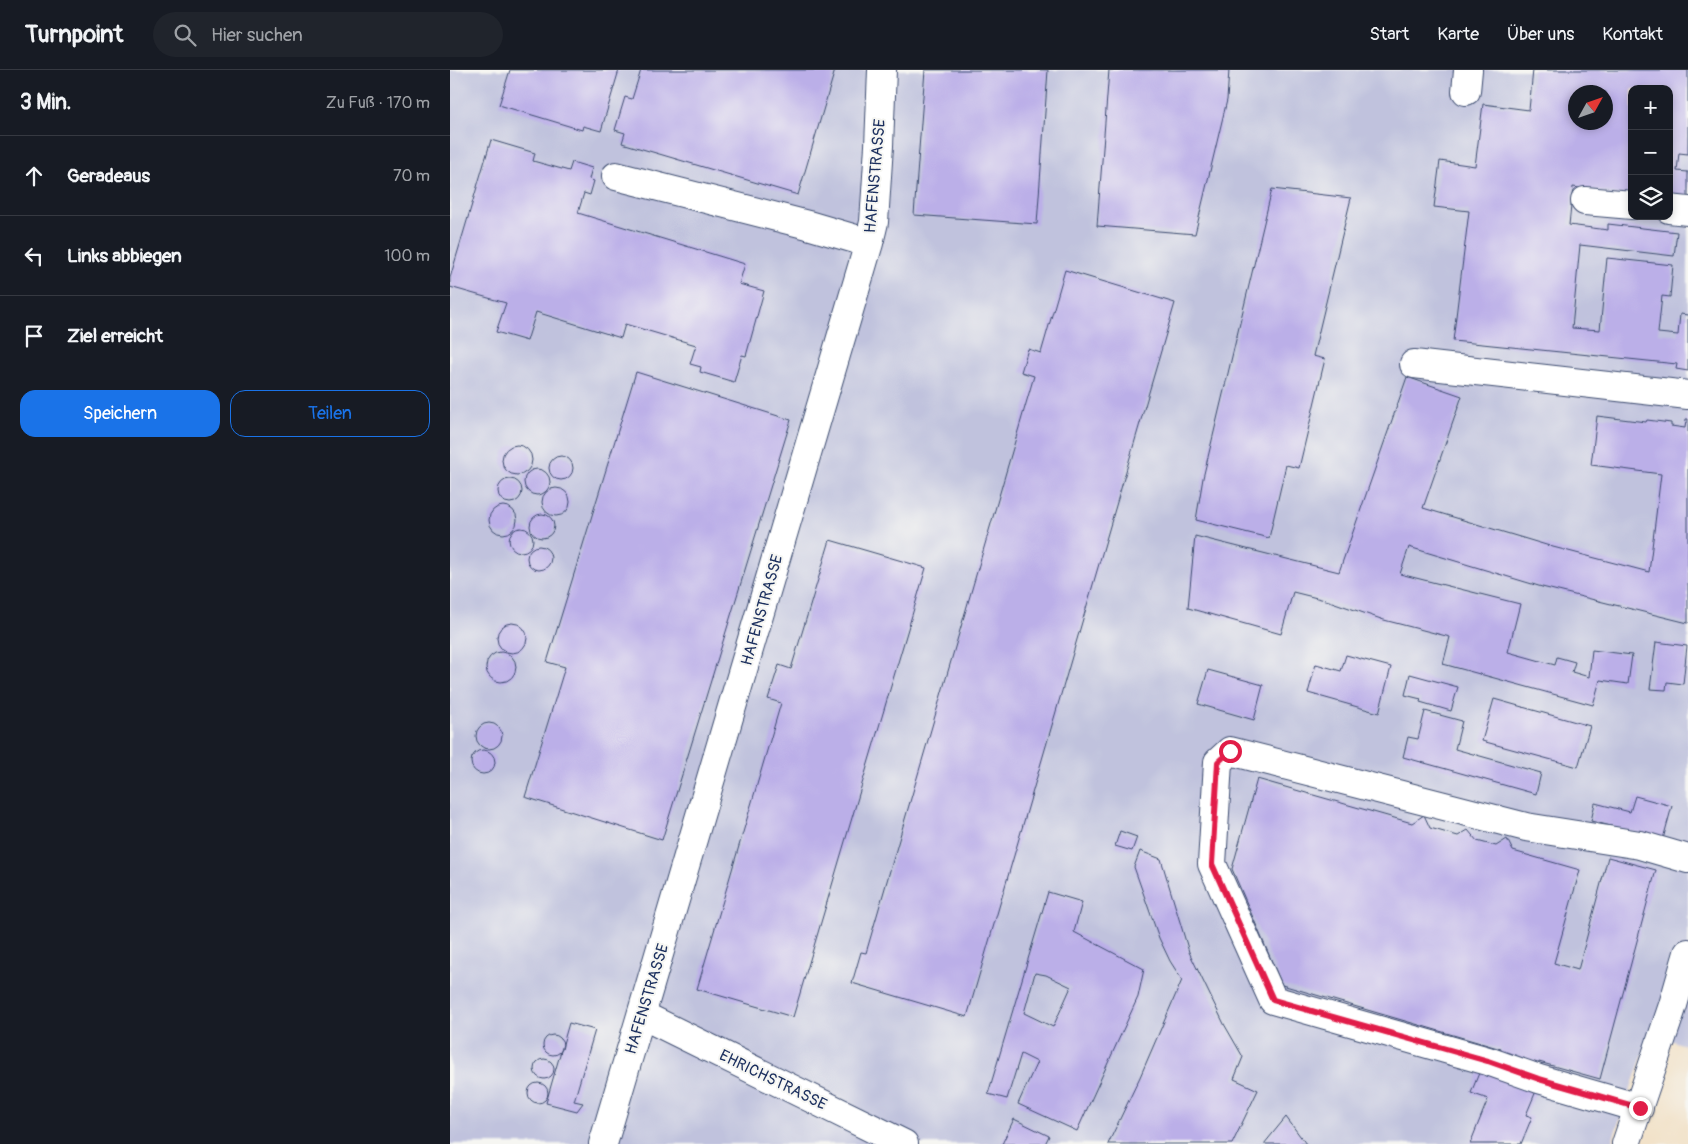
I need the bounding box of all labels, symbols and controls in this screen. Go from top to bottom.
search box [153,12,503,57]
text: Turnpoint [25,20,123,49]
icon: search [171,21,199,49]
text: Hier suchen [211,23,303,47]
text: Start [1369,23,1409,46]
text: Karte [1437,23,1479,46]
text: Über uns [1507,23,1574,46]
text: Kontakt [1602,23,1663,46]
north arrow [1568,85,1613,130]
map controls [1628,85,1673,220]
button: + [1628,85,1673,130]
text: 3 Min. [20,89,71,116]
text: Zu Fuß · 170 m [326,93,430,113]
street label: HAFENSTRASSE [860,118,890,234]
button: − [1628,130,1673,175]
icon: ahead [20,162,48,190]
text: Geradeaus [67,164,150,188]
text: 70 m [393,166,430,186]
button: layers [1628,175,1673,220]
icon: left [20,242,48,270]
text: Links abbiegen [67,244,182,268]
text: 100 m [384,246,430,266]
icon: arrive [20,322,48,350]
text: Ziel erreicht [67,324,163,348]
button: Speichern [20,390,220,437]
button: Teilen [230,390,430,437]
street label: HAFENSTRASSE [737,552,787,668]
route start [1219,740,1242,763]
street label: HAFENSTRASSE [621,941,673,1057]
street label: EHRICHSTRASSE [716,1045,830,1115]
route end [1629,1097,1652,1120]

